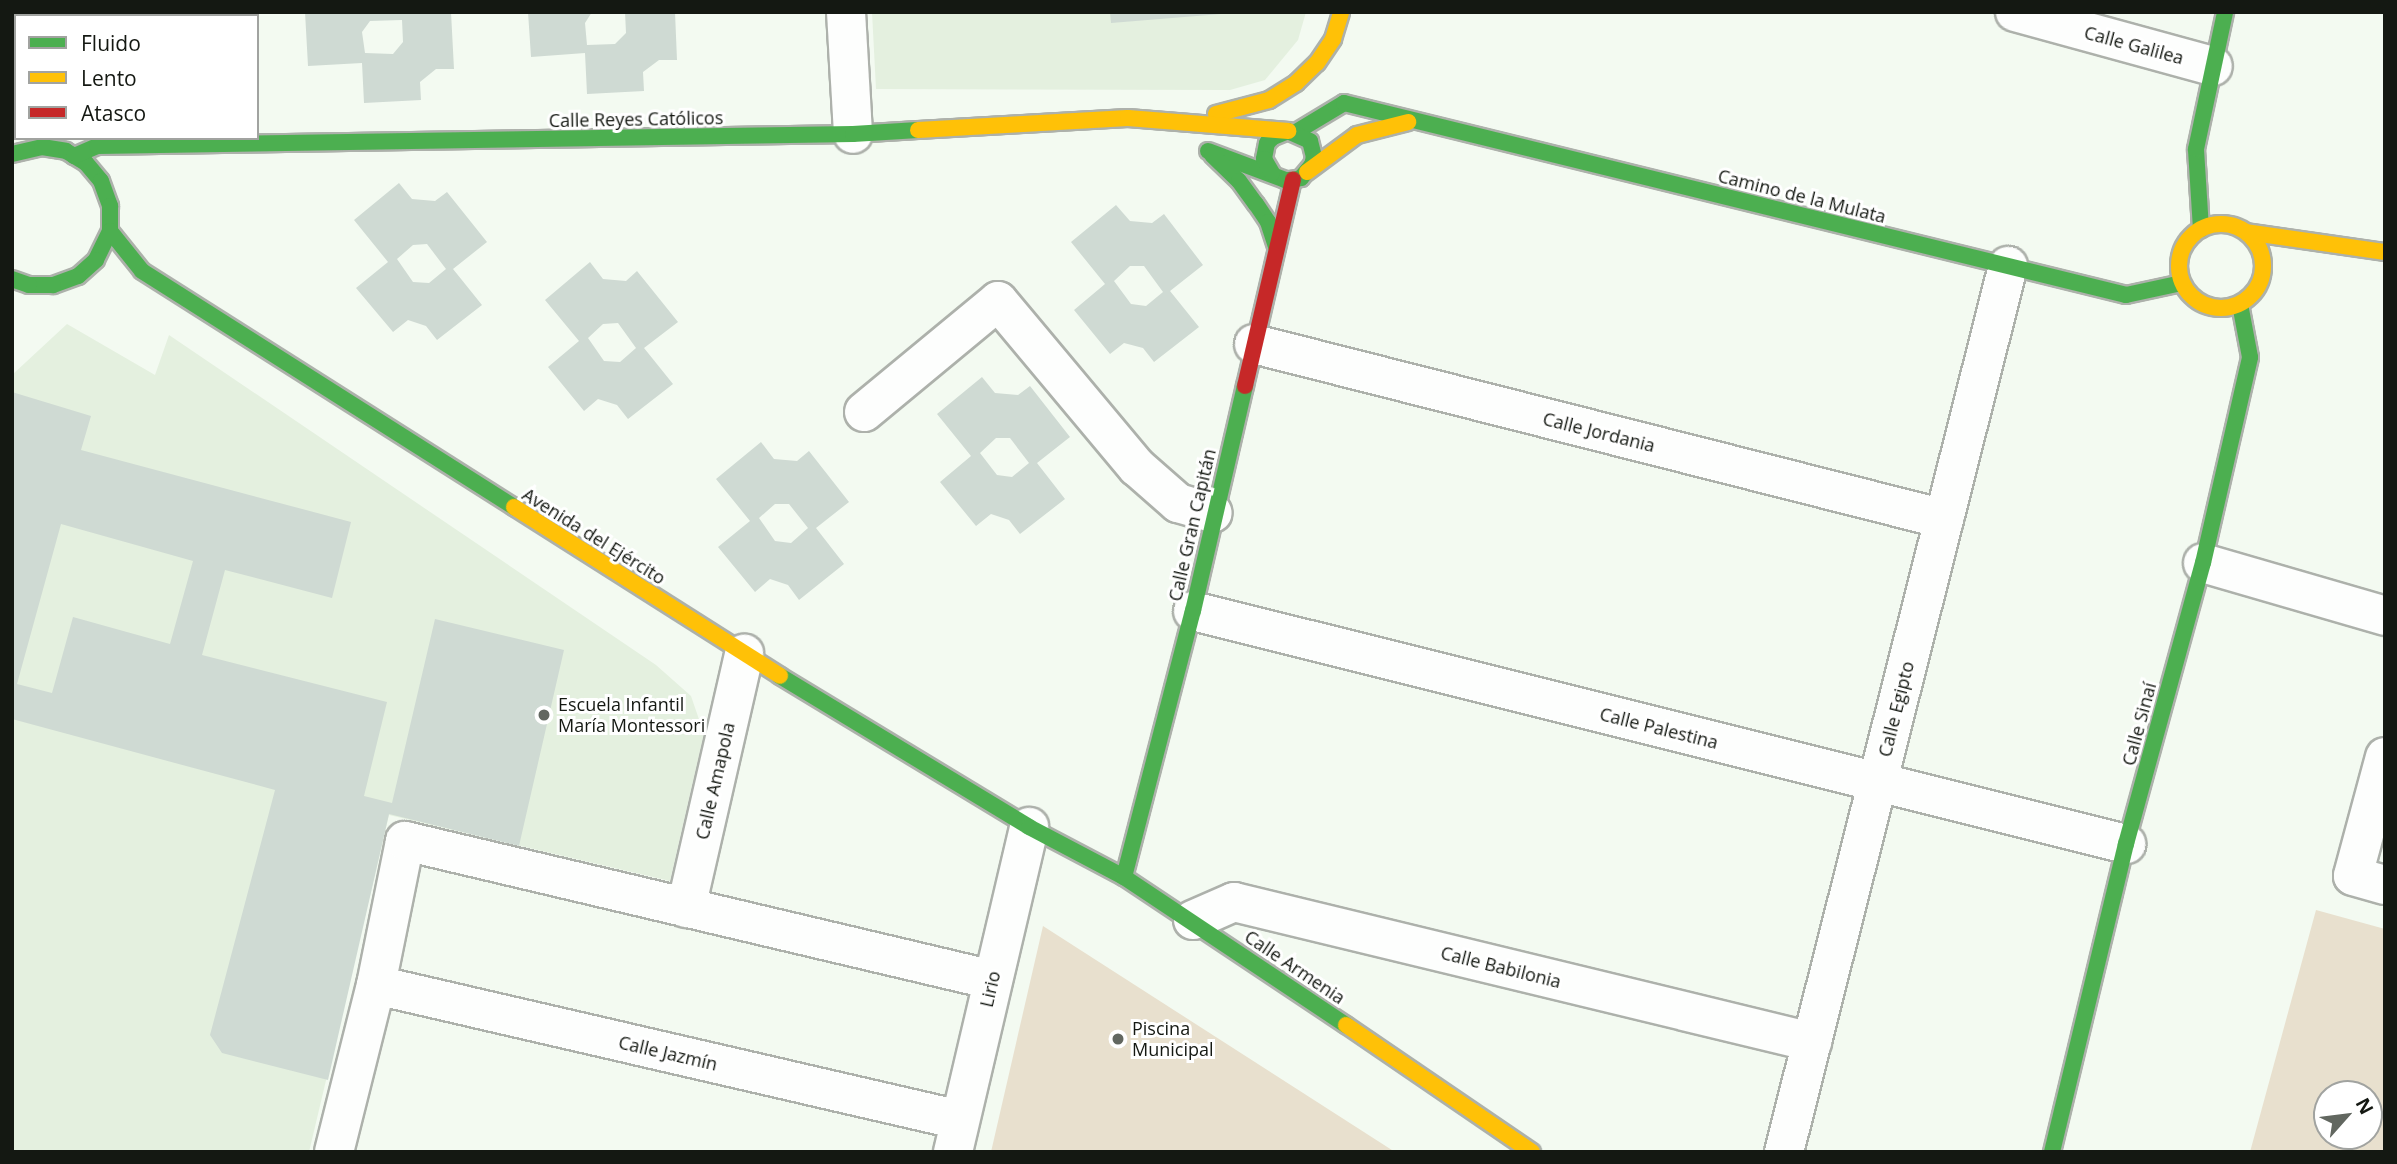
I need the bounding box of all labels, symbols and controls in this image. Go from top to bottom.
legend [14,14,259,140]
street label: Calle Galilea [2082,21,2186,69]
text: Fluido [81,29,141,57]
text: Lento [81,64,137,92]
text: Atasco [81,99,146,127]
street label: Calle Reyes Católicos [549,107,723,131]
street label: Camino de la Mulata [1716,165,1888,227]
street label: Calle Jordania [1541,408,1657,456]
street label: Calle Gran Capitán [1164,447,1220,603]
street label: Avenida del Ejército [519,483,669,589]
street label: Calle Egipto [1874,659,1918,759]
street label: Calle Sinaí [2118,680,2160,768]
place label: Escuela Infantil María Montessori [558,694,705,736]
street label: Calle Palestina [1598,703,1720,753]
marker: Escuela Infantil María Montessori [536,707,552,723]
street label: Calle Amapola [691,720,739,842]
street label: Calle Armenia [1241,926,1349,1008]
street label: Calle Babilonia [1439,942,1563,992]
street label: Lirio [975,969,1005,1009]
place label: Piscina Municipal [1132,1018,1214,1060]
street label: Calle Jazmín [616,1031,720,1075]
marker: Piscina Municipal [1110,1031,1126,1047]
north arrow [2313,1080,2383,1150]
text: N [2350,1093,2380,1119]

